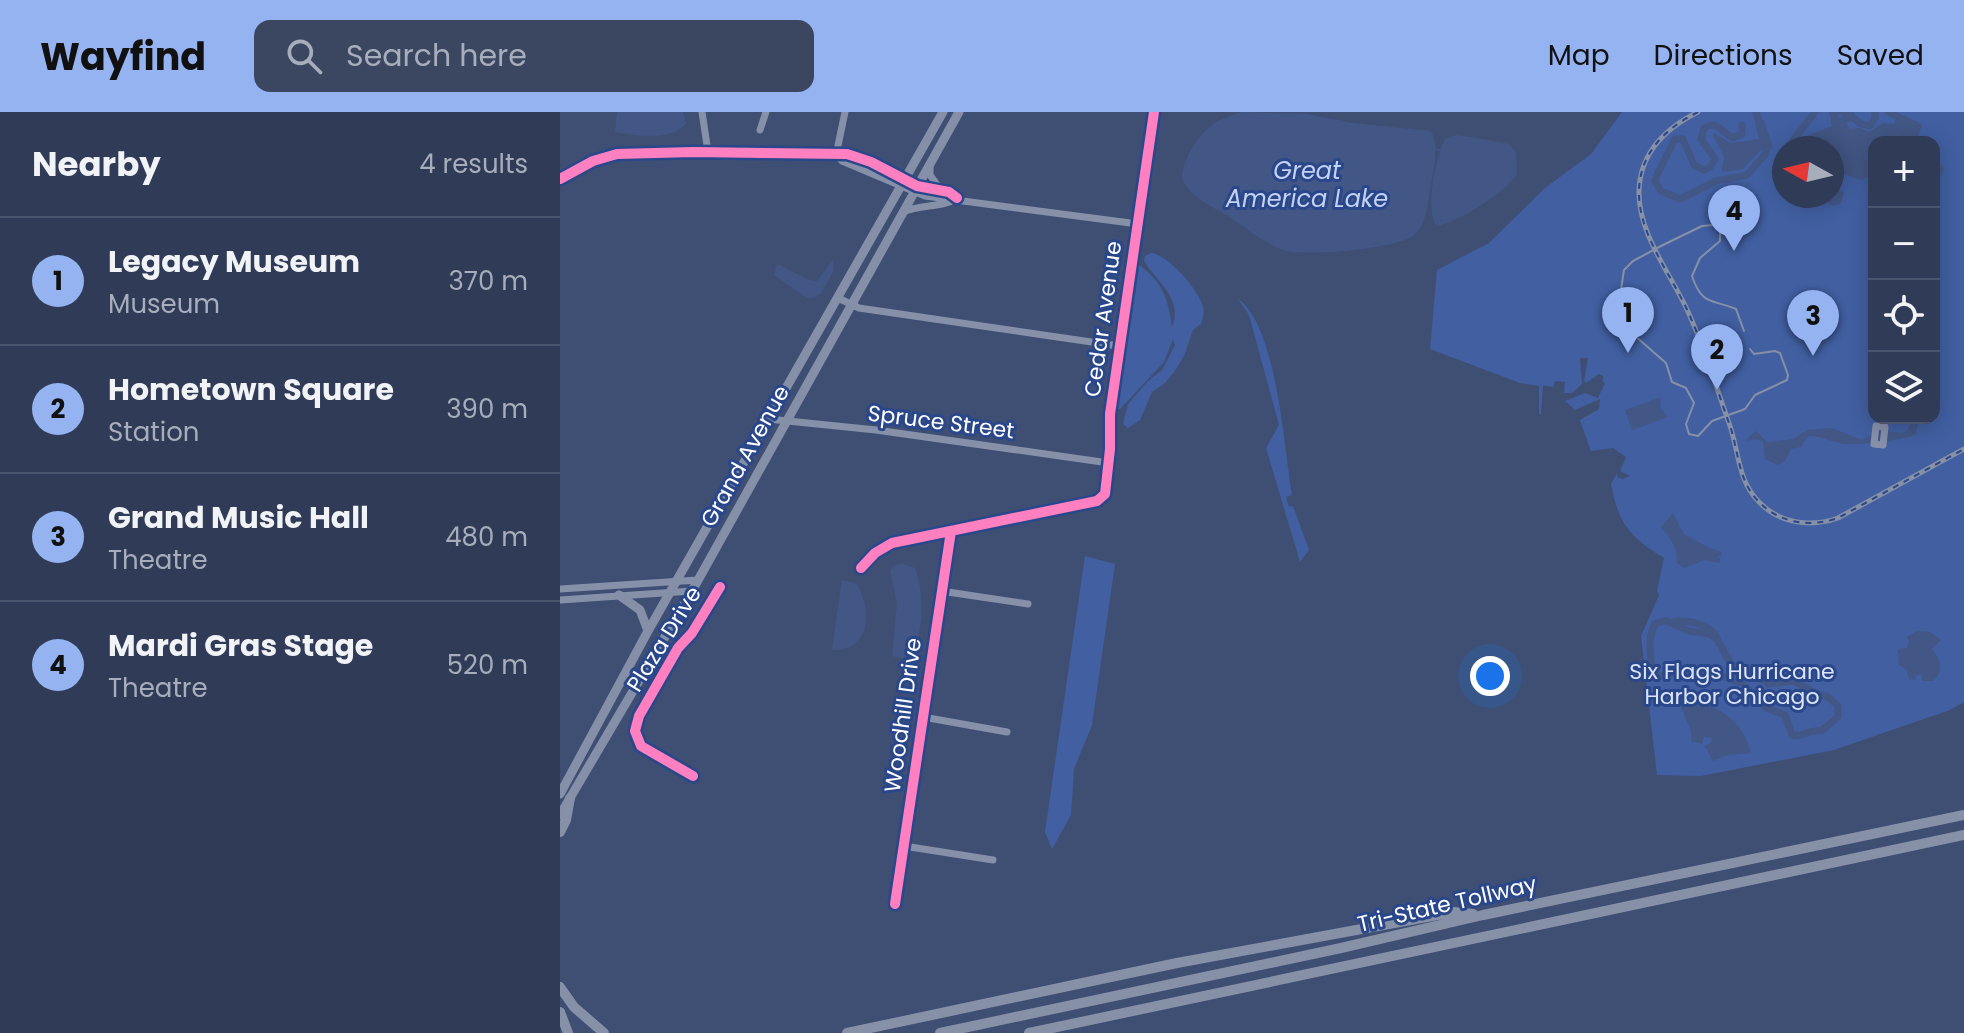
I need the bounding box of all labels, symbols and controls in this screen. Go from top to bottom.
search box [254,20,814,92]
text: Wayfind [40,30,206,83]
icon: search [282,34,326,78]
text: Search here [346,34,527,77]
text: Map [1548,36,1610,75]
text: Directions [1654,36,1793,75]
text: Saved [1837,36,1924,75]
north arrow [1772,136,1844,208]
map controls [1868,136,1940,424]
button: + [1868,136,1940,208]
text: Nearby [32,140,161,188]
text: 4 results [419,146,528,182]
water label: Great America Lake [1225,154,1388,215]
pin: 4 [1708,185,1760,251]
button: − [1868,208,1940,280]
street label: Cedar Avenue [1077,239,1129,399]
text: Legacy Museum [108,240,360,283]
text: 1 [53,263,63,299]
text: 370 m [448,263,528,299]
button: locate [1868,280,1940,352]
text: Museum [108,286,220,322]
pin: 1 [1602,287,1654,353]
pin: 3 [1787,290,1839,356]
pin: 2 [1691,324,1743,390]
button: layers [1868,352,1940,424]
text: Hometown Square [108,368,394,411]
street label: Grand Avenue [693,380,797,532]
text: 2 [51,391,65,427]
text: 390 m [446,391,528,427]
street label: Spruce Street [866,398,1016,446]
text: Station [108,414,199,450]
text: Grand Music Hall [108,496,369,539]
text: 3 [50,519,66,555]
text: 480 m [445,519,528,555]
text: Theatre [108,542,208,578]
street label: Plaza Drive [619,580,709,698]
text: Mardi Gras Stage [108,624,373,667]
street label: Woodhill Drive [877,636,929,794]
text: 4 [49,647,67,683]
text: 520 m [447,647,528,683]
your location [1470,656,1510,696]
park label: Six Flags Hurricane Harbor Chicago [1629,656,1835,712]
text: Theatre [108,670,208,706]
street label: Tri-State Tollway [1354,868,1540,940]

